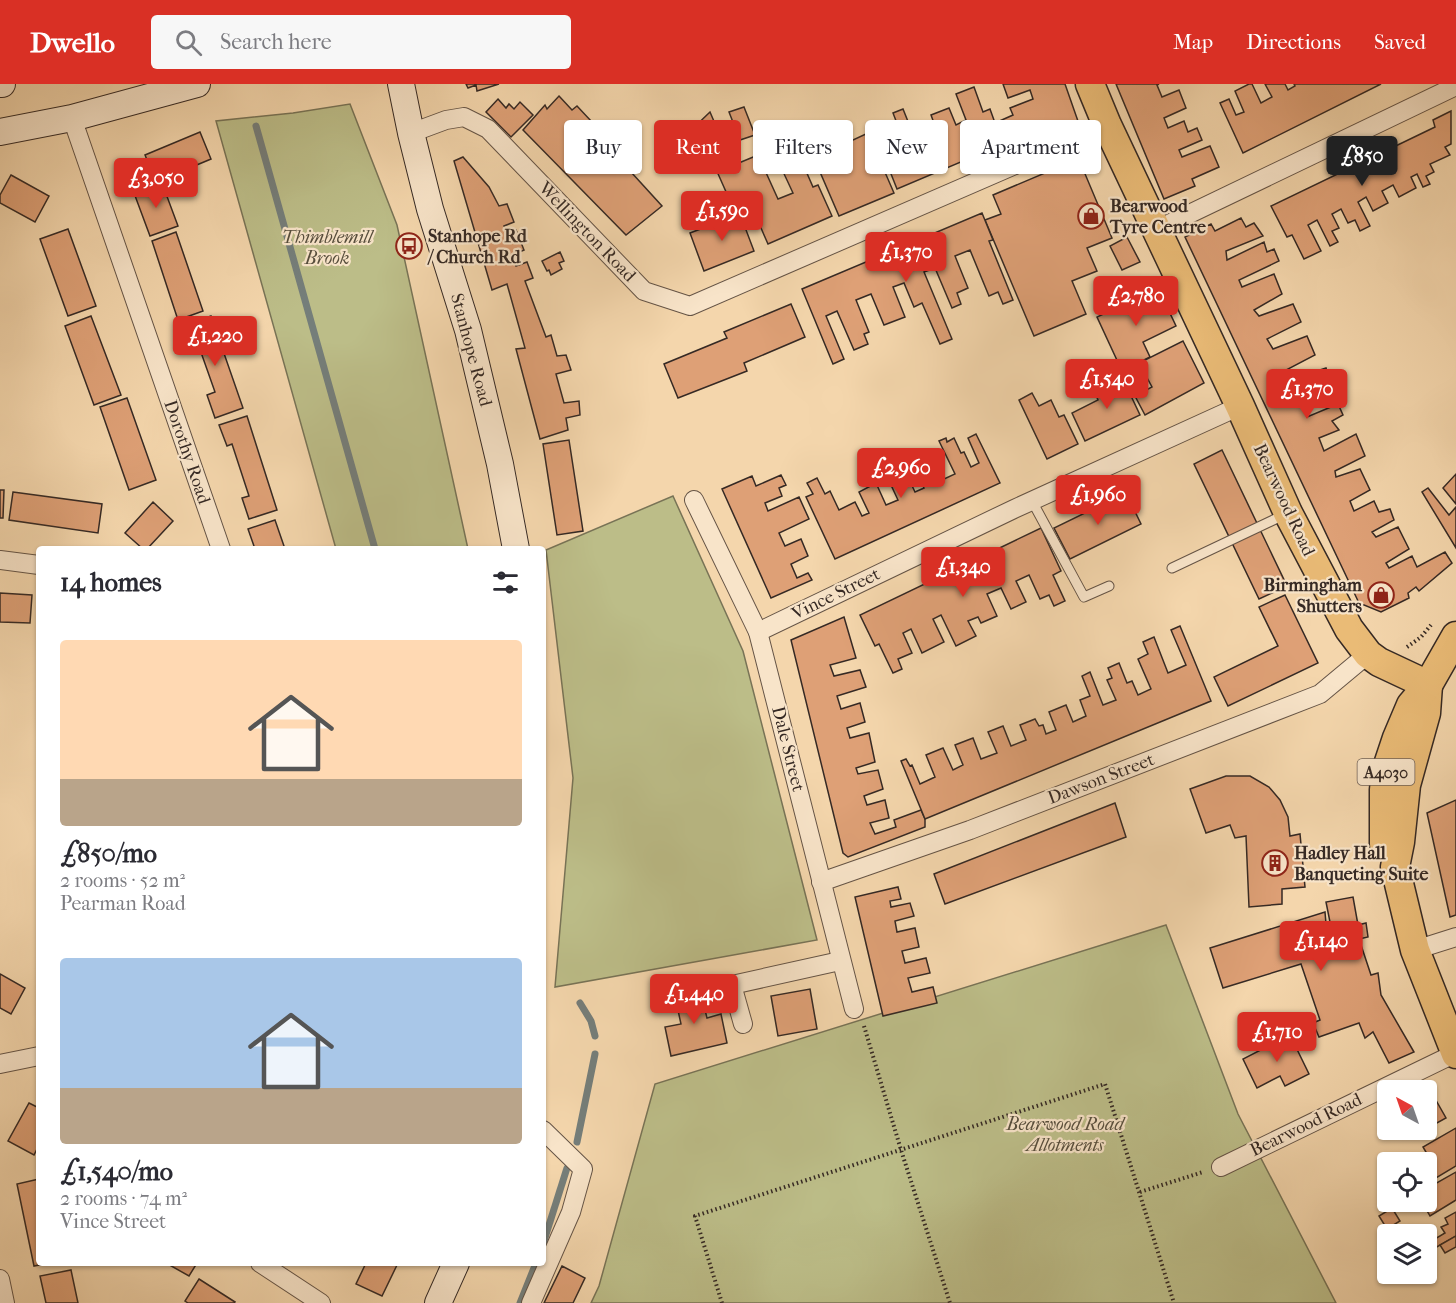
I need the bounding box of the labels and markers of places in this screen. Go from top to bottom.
pin: £850 [1326,136,1398,187]
pin: £3,050 [107,158,205,209]
pin: £1,590 [673,191,771,242]
place label: Bearwood Tyre Centre [1109,196,1206,238]
shop icon: Bearwood Tyre Centre [1076,201,1106,231]
place label: Stanhope Rd / Church Rd [427,226,528,268]
bus stop icon: Stanhope Rd / Church Rd [394,231,424,261]
pin: £1,370 [857,232,955,283]
pin: £2,780 [1087,276,1185,327]
pin: £1,220 [166,316,264,367]
pin: £1,540 [1058,359,1156,410]
pin: £1,370 [1258,369,1356,420]
pin: £2,960 [852,448,950,499]
pin: £1,960 [1049,475,1147,526]
pin: £1,340 [914,547,1012,598]
place label: Birmingham Shutters [1264,575,1363,617]
shop icon: Birmingham Shutters [1366,580,1396,610]
place label: Hadley Hall Banqueting Suite [1294,843,1428,885]
building icon: Hadley Hall Banqueting Suite [1260,848,1290,878]
pin: £1,140 [1272,921,1370,972]
pin: £1,440 [645,974,743,1025]
pin: £1,710 [1228,1012,1326,1063]

